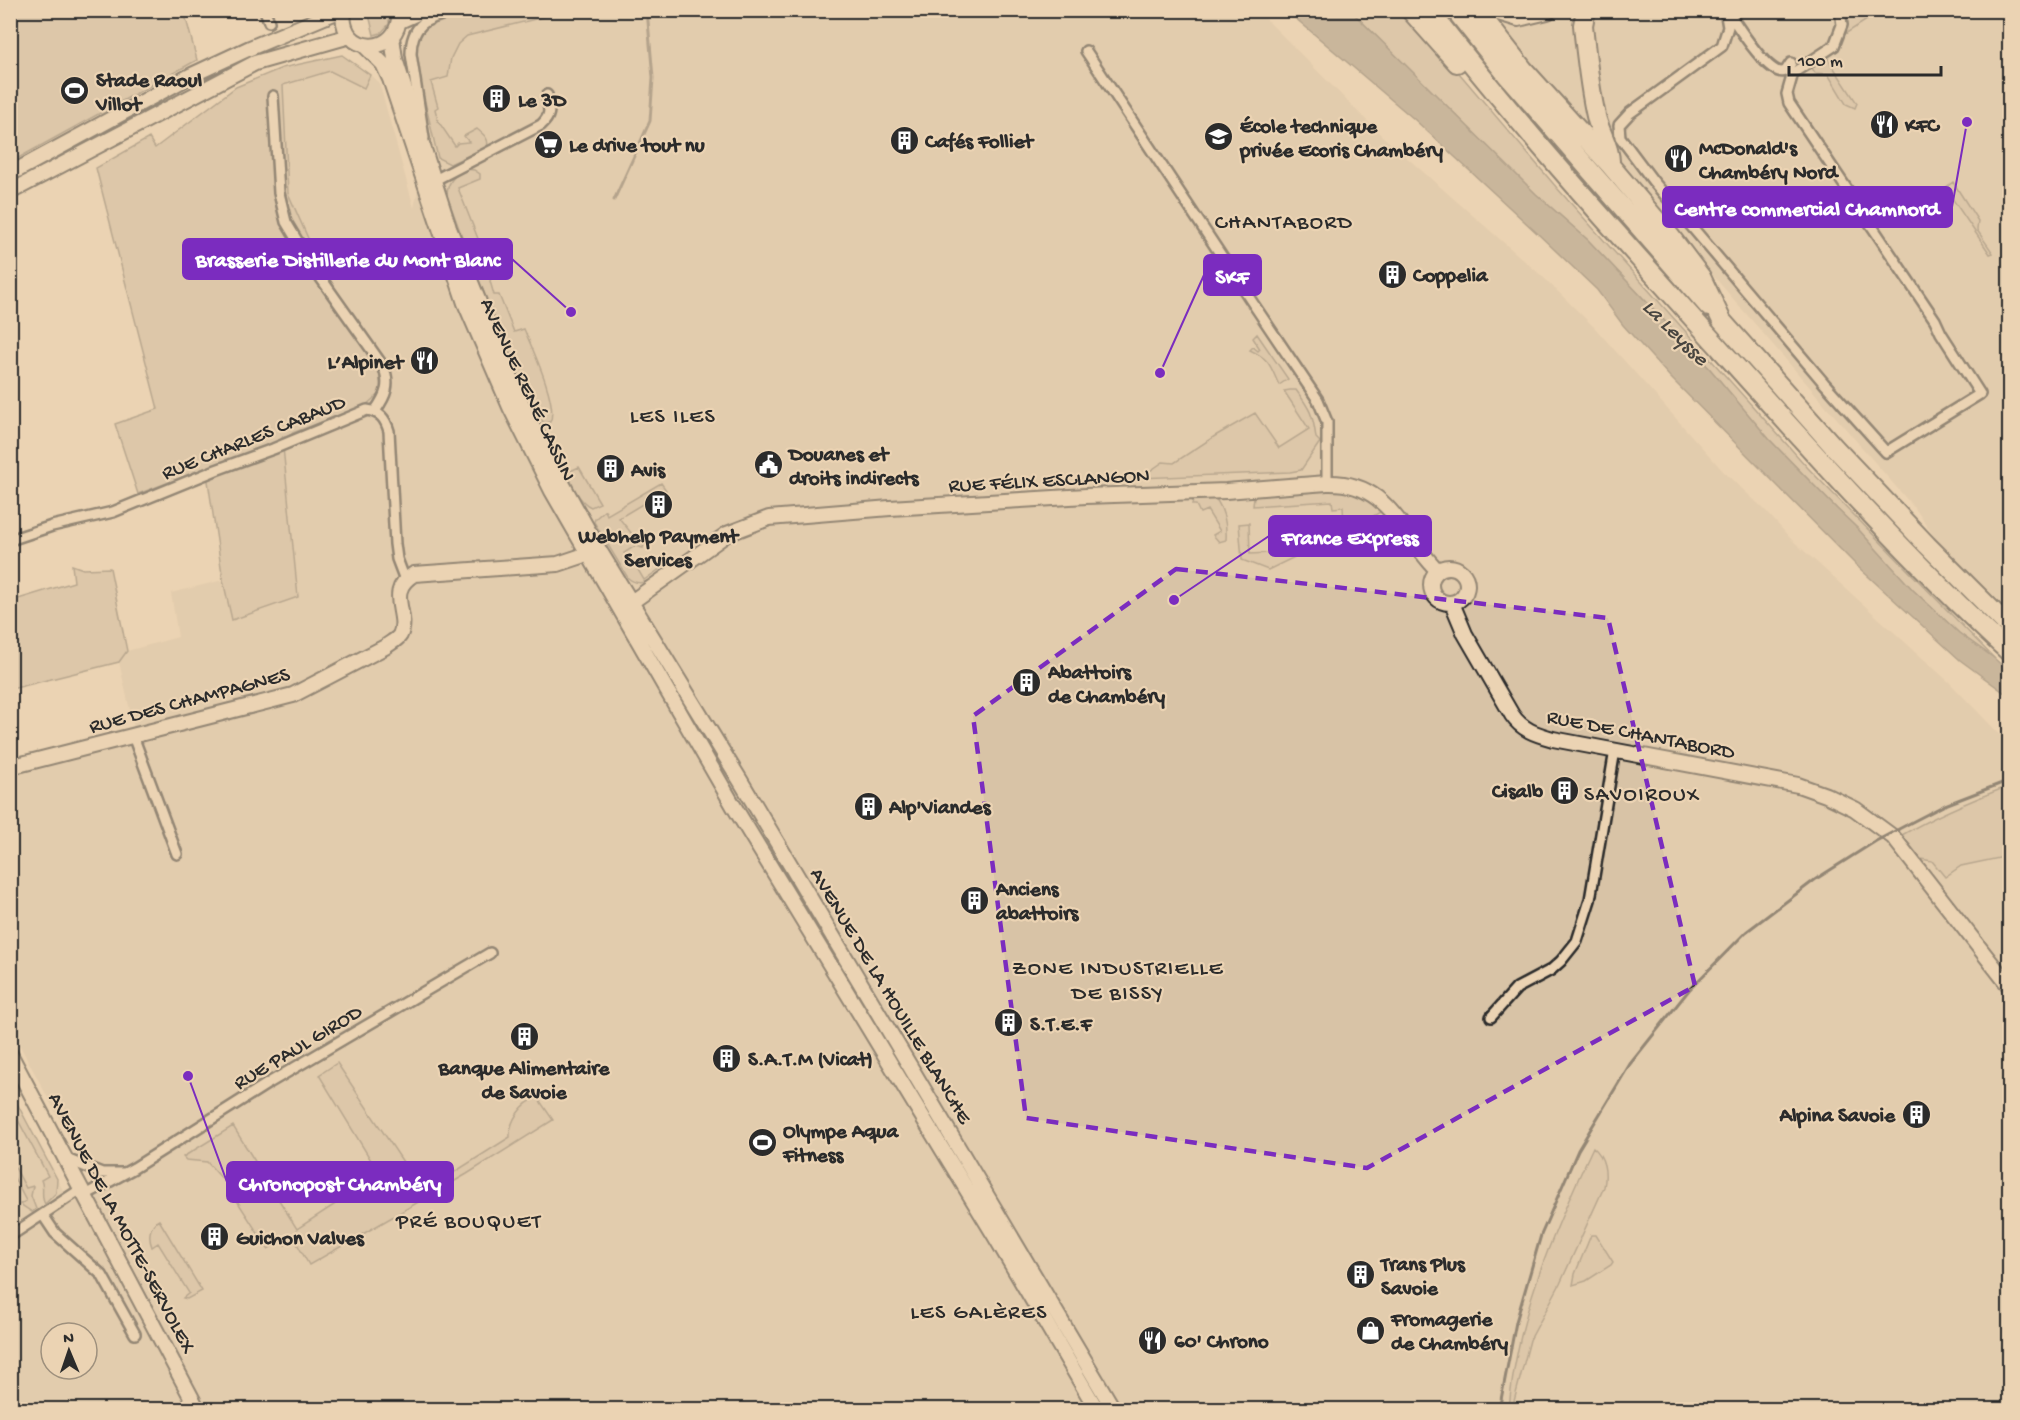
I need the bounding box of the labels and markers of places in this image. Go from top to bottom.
place label: Stade Raoul Villot [95,70,203,119]
sports icon: Stade Raoul Villot [59,75,91,107]
building icon: Le 3D [481,83,513,115]
place label: Le 3D [518,90,567,115]
restaurant icon: KFC [1868,108,1900,140]
place label: KFC [1904,115,1940,140]
place label: École technique privée Ecoris Chambéry [1239,116,1444,165]
school or university icon: École technique privée Ecoris Chambéry [1203,121,1235,153]
building icon: Cafés Folliet [888,124,920,156]
supermarket icon: Le drive tout nu [532,128,564,160]
place label: Cafés Folliet [924,131,1035,156]
place label: Le drive tout nu [569,135,705,160]
place label: McDonald's Chambéry Nord [1698,138,1840,187]
restaurant icon: McDonald's Chambéry Nord [1662,143,1694,175]
callout: Centre commercial Chamnord [1663,187,1952,227]
callout: Brasserie Distillerie du Mont Blanc [183,239,512,279]
callout: SKF [1204,255,1261,295]
building icon: Coppelia [1376,258,1408,290]
place label: Coppelia [1412,265,1489,290]
restaurant icon: L’Alpinet [408,345,440,377]
place label: L’Alpinet [327,352,405,377]
place label: Douanes et droits indirects [787,444,920,493]
public building icon: Douanes et droits indirects [752,449,784,481]
building icon: Avis [594,453,626,485]
place label: Avis [630,460,666,485]
building icon: Webhelp Payment Services [642,488,674,520]
callout: France Express [1269,516,1431,556]
place label: Webhelp Payment Services [577,526,740,575]
place label: Abattoirs de Chambéry [1047,662,1166,711]
building icon: Abattoirs de Chambéry [1011,667,1043,699]
building icon: Cisalb [1548,774,1580,806]
place label: Cisalb [1491,781,1543,806]
building icon: Alp'Viandes [852,790,884,822]
place label: Alp'Viandes [888,797,992,822]
place label: Anciens abattoirs [995,879,1079,928]
building icon: Anciens abattoirs [959,884,991,916]
building icon: S.T.E.F [993,1007,1025,1039]
place label: S.T.E.F [1030,1014,1094,1039]
building icon: Banque Alimentaire de Savoie [508,1020,540,1052]
building icon: S.A.T.M (Vicat) [711,1042,743,1074]
place label: S.A.T.M (Vicat) [748,1049,873,1074]
place label: Banque Alimentaire de Savoie [438,1058,611,1107]
building icon: Alpina Savoie [1900,1098,1932,1130]
place label: Alpina Savoie [1779,1105,1896,1130]
place label: Olympe Aqua Fitness [782,1121,899,1170]
sports icon: Olympe Aqua Fitness [746,1126,778,1158]
callout: Chronopost Chambéry [227,1162,453,1202]
building icon: Guichon Valves [199,1221,231,1253]
place label: Guichon Valves [236,1228,365,1253]
place label: Trans Plus Savoie [1379,1254,1466,1303]
building icon: Trans Plus Savoie [1344,1259,1376,1291]
place label: Fromagerie de Chambéry [1390,1309,1509,1358]
shop icon: Fromagerie de Chambéry [1354,1314,1386,1346]
restaurant icon: 60' Chrono [1137,1324,1169,1356]
place label: 60' Chrono [1174,1331,1269,1356]

